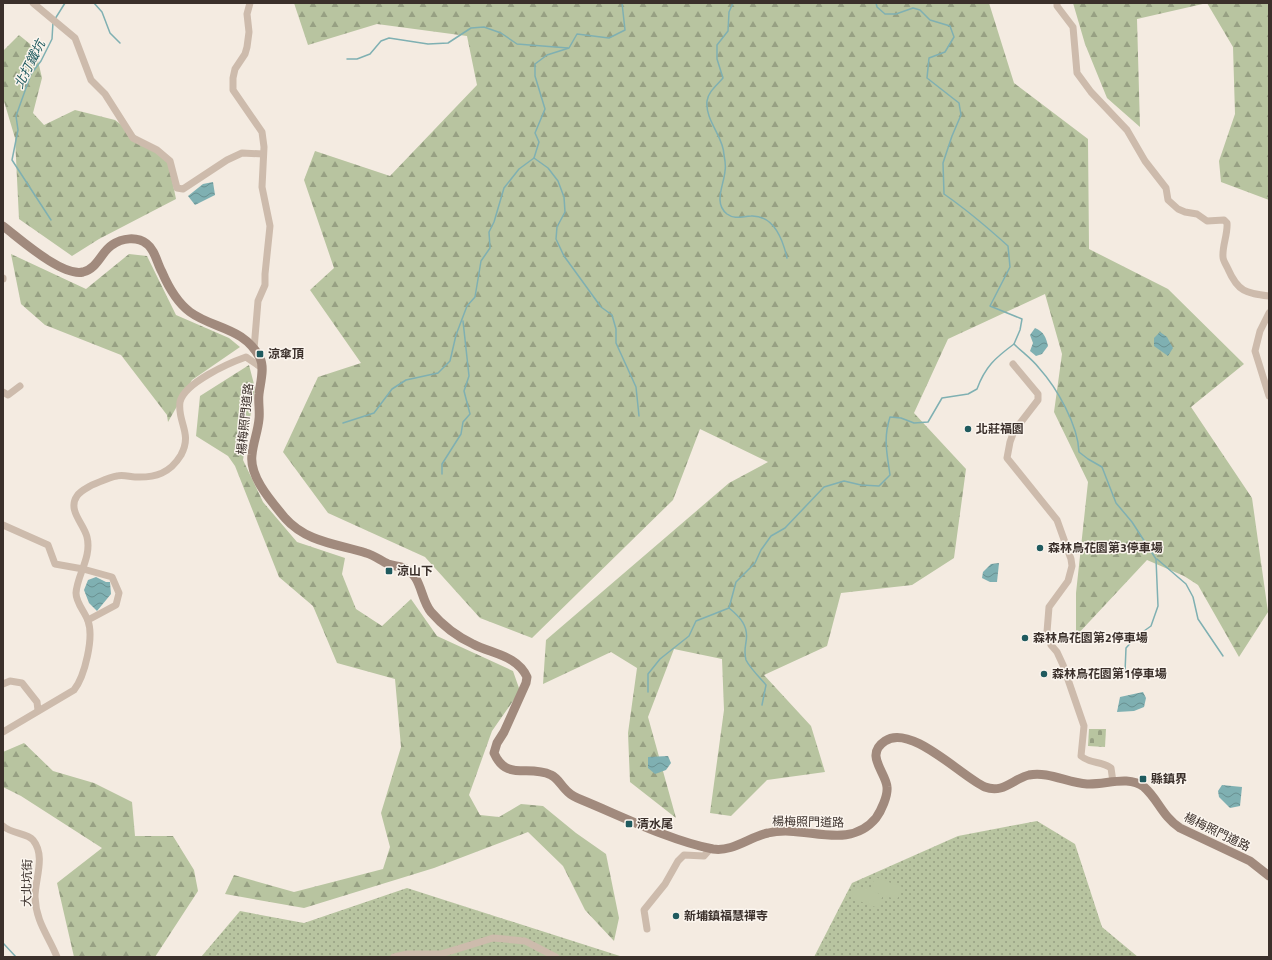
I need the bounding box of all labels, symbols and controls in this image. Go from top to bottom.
water label: 北打鐵坑 [8,35,51,92]
place label: 涼傘頂 [268,344,304,363]
marker: 涼傘頂 [255,349,265,359]
street label: 楊梅照門道路 [231,382,258,456]
place label: 北莊福園 [976,419,1024,438]
marker: 北莊福園 [963,424,973,434]
place label: 森林鳥花園第3停車場 [1048,538,1163,557]
marker: 森林鳥花園第3停車場 [1035,543,1045,553]
place label: 涼山下 [397,561,433,580]
marker: 涼山下 [384,566,394,576]
place label: 森林鳥花園第2停車場 [1033,628,1148,647]
marker: 森林鳥花園第2停車場 [1020,633,1030,643]
place label: 森林鳥花園第1停車場 [1052,664,1167,683]
marker: 森林鳥花園第1停車場 [1039,669,1049,679]
place label: 縣鎮界 [1151,769,1187,788]
marker: 縣鎮界 [1138,774,1148,784]
street label: 楊梅照門道路 [1181,807,1254,856]
street label: 楊梅照門道路 [772,811,844,832]
place label: 清水尾 [637,814,673,833]
marker: 清水尾 [624,819,634,829]
street label: 大北坑街 [17,859,36,907]
place label: 新埔鎮福慧禪寺 [684,906,768,925]
marker: 新埔鎮福慧禪寺 [671,911,681,921]

